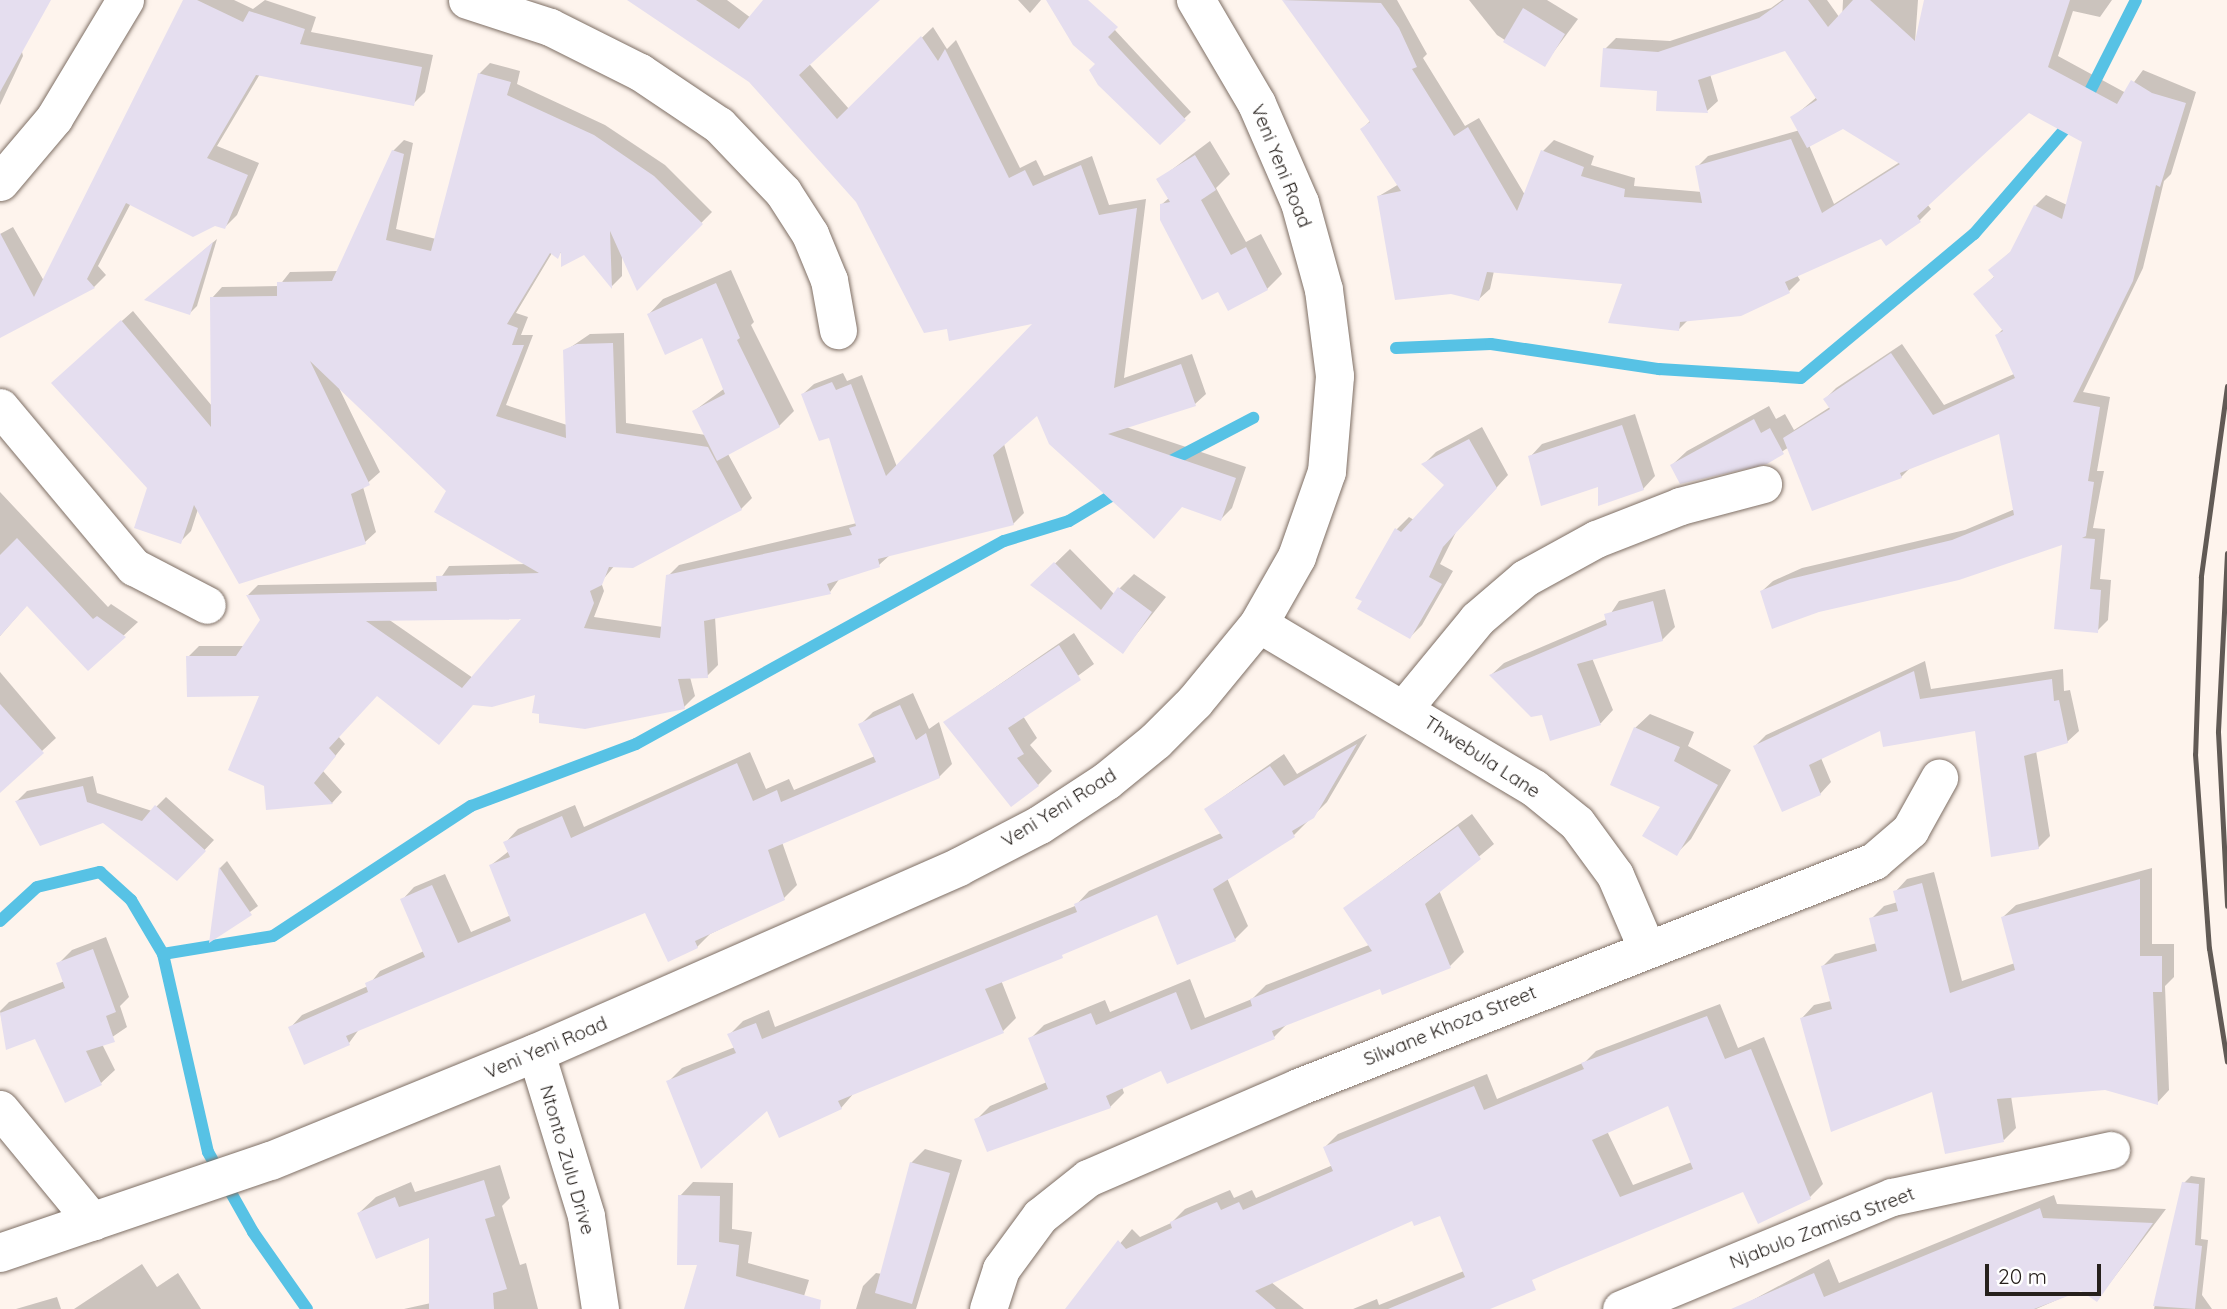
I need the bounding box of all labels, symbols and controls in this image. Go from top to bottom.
street label: Veni Yeni Road [1246,101,1316,231]
street label: Thwebula Lane [1420,711,1544,803]
street label: Veni Yeni Road [997,764,1121,852]
street label: Silwane Khoza Street [1360,981,1540,1071]
street label: Veni Yeni Road [481,1012,611,1084]
street label: Ntonto Zulu Drive [535,1083,599,1237]
street label: Njabulo Zamisa Street [1726,1182,1918,1274]
scale bar [1989,1250,2104,1294]
text: 20 m [1998,1263,2047,1289]

